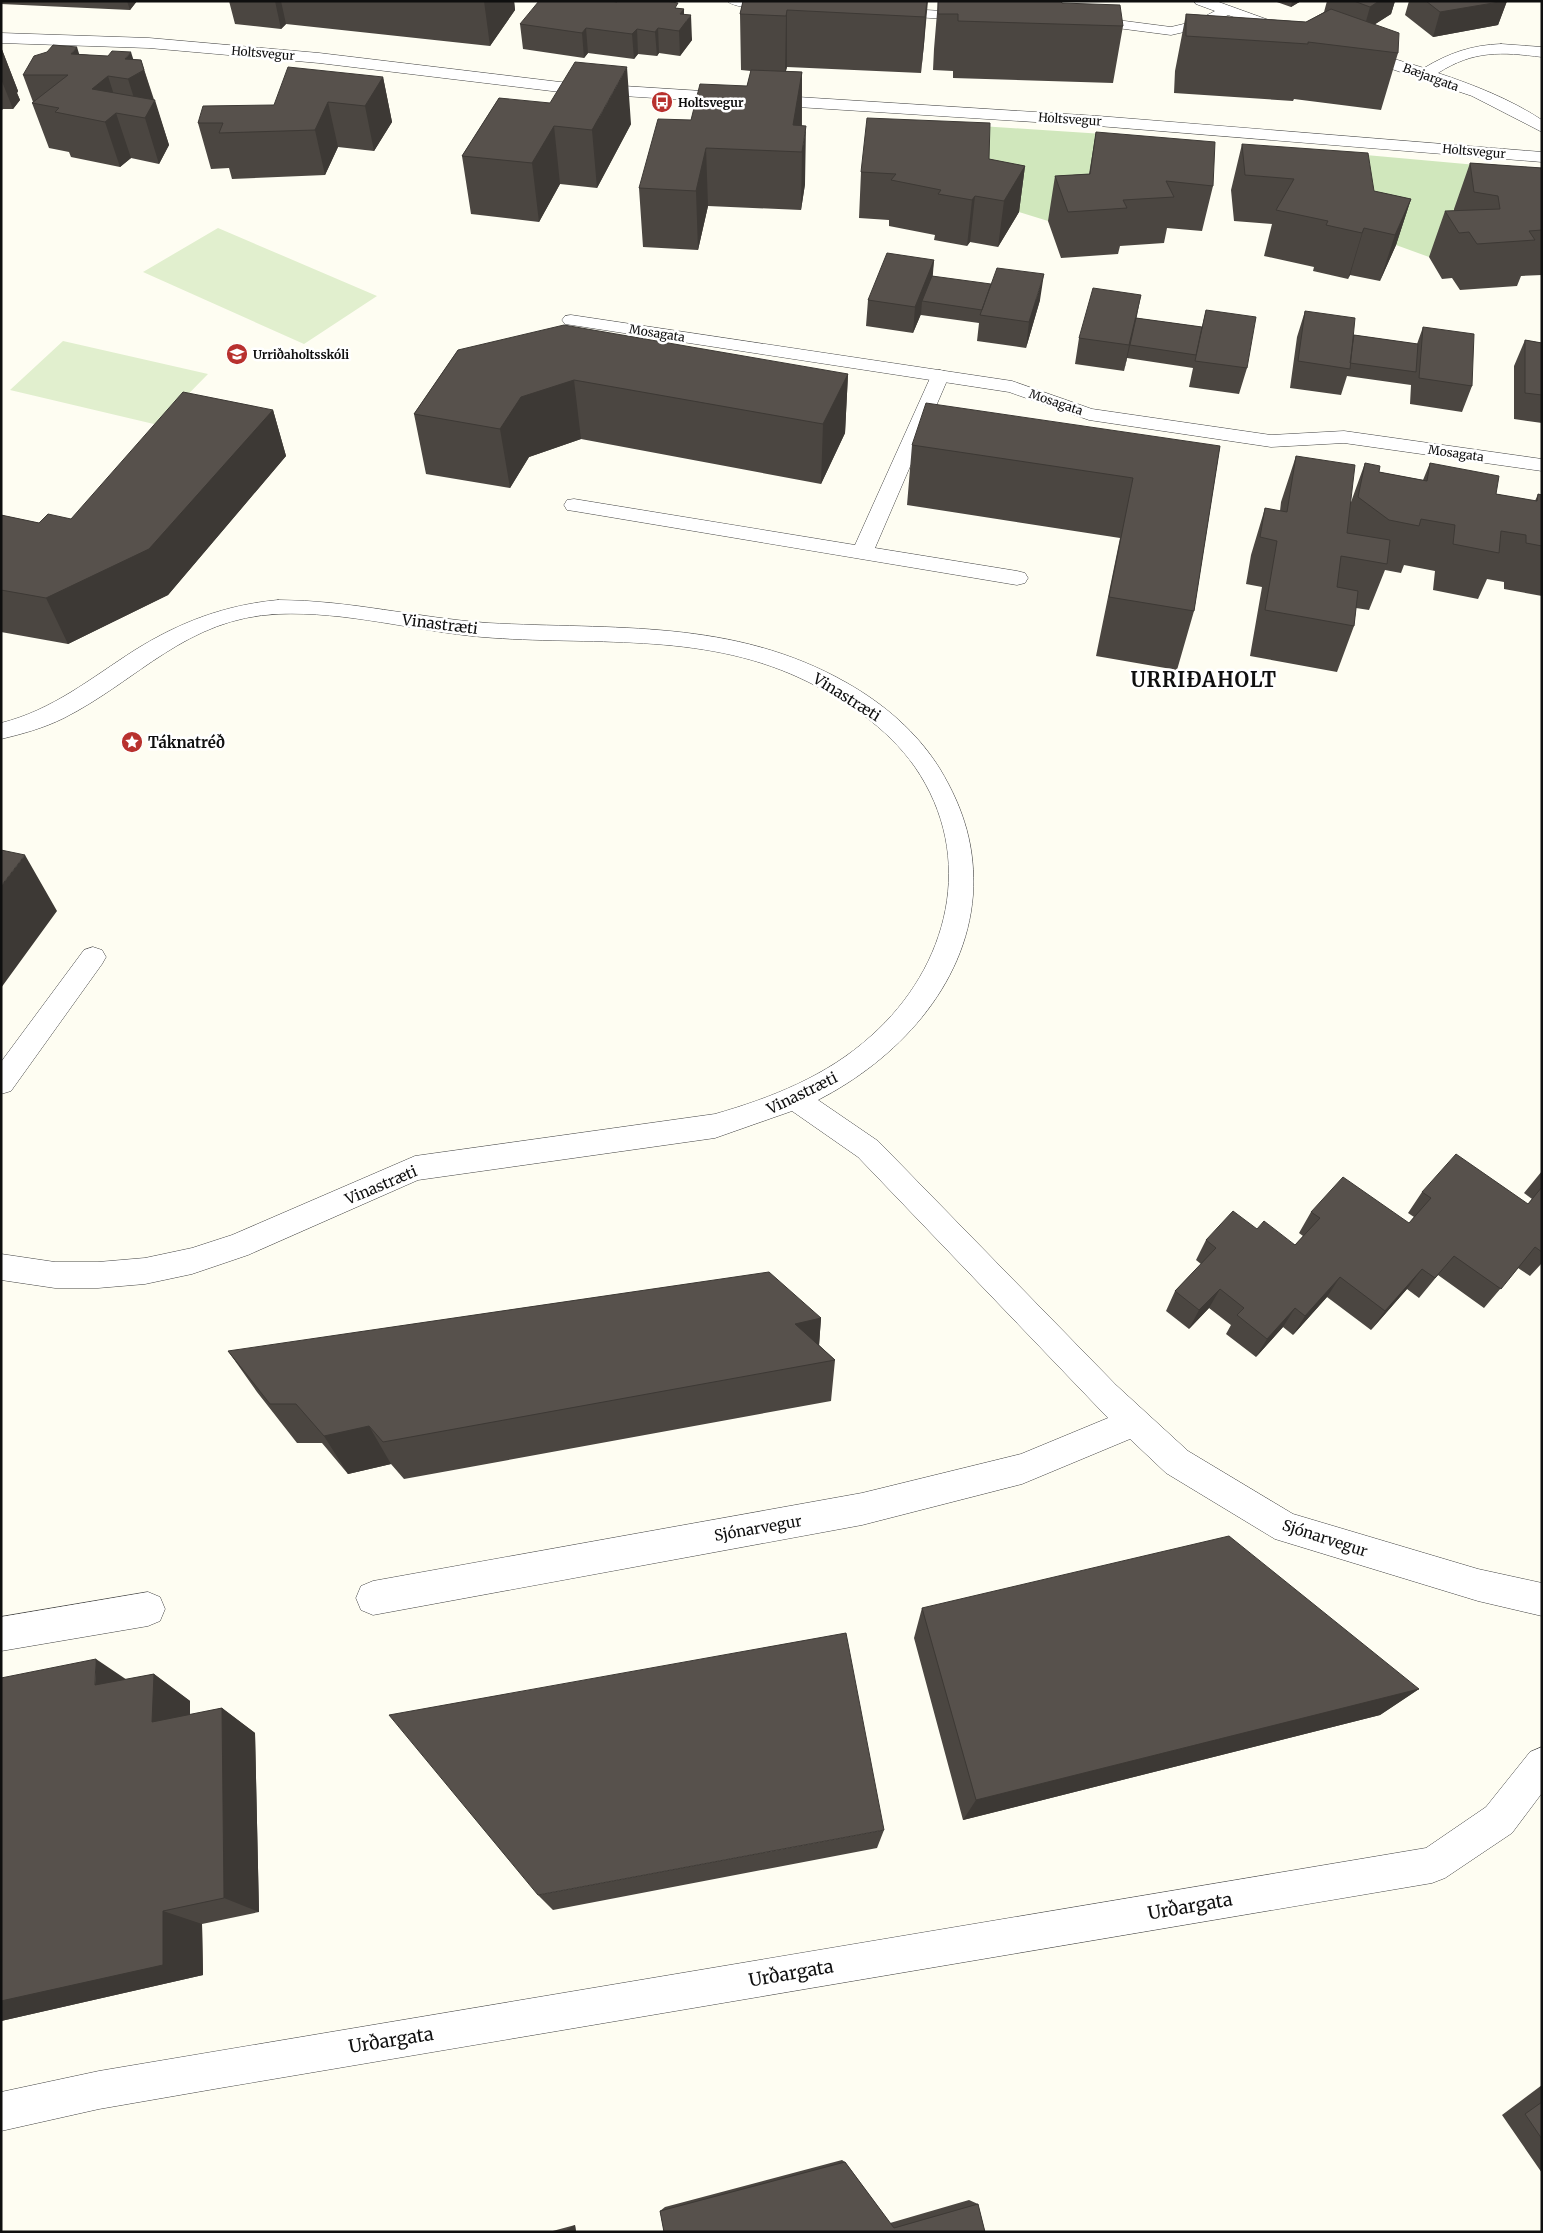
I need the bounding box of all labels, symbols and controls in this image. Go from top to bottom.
street label: Holtsvegur [231,43,296,63]
street label: Bæjargata [1401,60,1462,94]
bus stop icon: Holtsvegur [650,90,674,114]
place label: Holtsvegur [678,95,744,110]
street label: Holtsvegur [1038,109,1103,129]
street label: Holtsvegur [1442,141,1507,161]
street label: Mosagata [628,321,686,345]
school or university icon: Urriðaholtsskóli [225,342,249,366]
place label: Urriðaholtsskóli [253,347,349,362]
street label: Mosagata [1027,386,1085,418]
street label: Mosagata [1427,442,1485,464]
street label: Vinastræti [400,610,479,638]
district label: URRIÐAHOLT [1131,667,1277,692]
street label: Vinastræti [809,668,884,725]
place icon: Táknatréð [120,730,144,754]
place label: Táknatréð [148,733,225,752]
street label: Vinastræti [763,1068,841,1119]
street label: Vinastræti [341,1161,420,1209]
street label: Sjónarvegur [713,1511,804,1545]
street label: Sjónarvegur [1280,1515,1370,1561]
street label: Urðargata [1146,1887,1235,1925]
street label: Urðargata [747,1954,836,1992]
street label: Urðargata [347,2022,435,2058]

